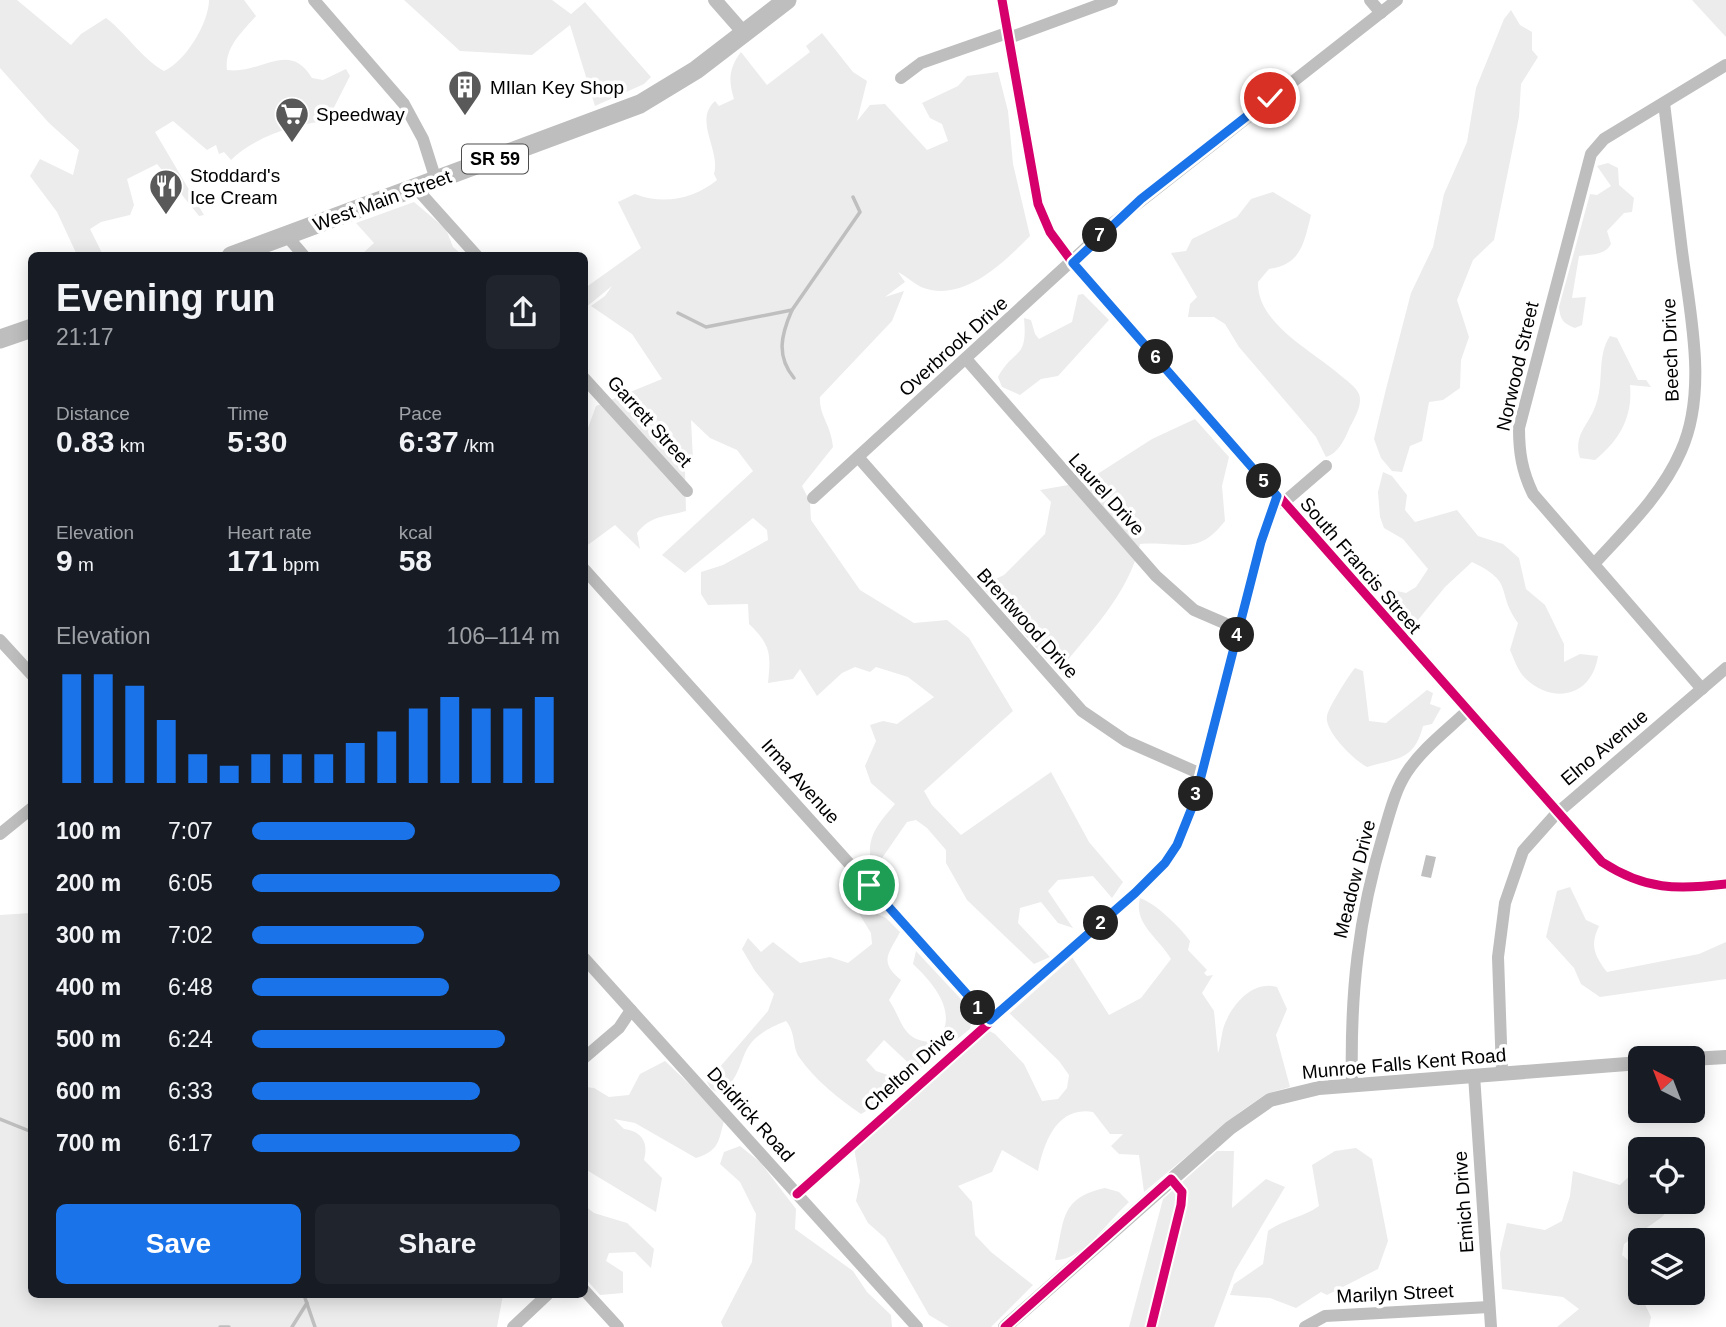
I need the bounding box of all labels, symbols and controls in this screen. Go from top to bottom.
building icon: MIlan Key Shop [446,68,484,117]
pin [1240,68,1300,128]
place label: MIlan Key Shop [490,77,624,98]
icon: check [1251,79,1289,117]
supermarket icon: Speedway [273,95,311,144]
place label: Speedway [316,104,405,125]
road number: SR 59 [462,144,528,174]
place label: Stoddard's Ice Cream [190,165,280,208]
street label: West Main Street [310,165,455,235]
restaurant icon: Stoddard's Ice Cream [147,167,185,216]
pin: 7 [1082,218,1118,252]
text: 7 [1094,224,1105,245]
button: share [486,275,560,349]
text: Evening run [56,277,276,319]
street label: Overbrook Drive [895,292,1012,400]
street label: Beech Drive [1658,298,1683,402]
street label: Norwood Street [1492,299,1543,433]
text: 21:17 [56,324,114,350]
pin: 6 [1138,340,1174,374]
text: 6 [1150,346,1161,367]
street label: Garrett Street [603,372,696,472]
text: Distance [56,403,130,424]
text: Time [227,403,269,424]
text: Pace [399,403,442,424]
text: 0.83 [56,425,114,458]
text: 5:30 [227,425,287,458]
text: 6:37 [399,425,459,458]
text: km [114,435,145,456]
text: /km [459,435,495,456]
street label: Laurel Drive [1065,449,1149,539]
pin: 5 [1246,463,1282,498]
text: 5 [1258,470,1269,491]
street label: South Francis Street [1296,493,1426,638]
text: Elevation [56,522,134,543]
text: Heart rate [227,522,312,543]
text: kcal [399,522,432,543]
text: 9 [56,544,73,577]
text: 171 [227,544,277,577]
text: 58 [399,544,432,577]
text: m [73,554,94,575]
text: bpm [277,554,320,575]
street label: Brentwood Drive [973,564,1082,683]
pin: 4 [1220,618,1254,652]
text: Elevation [56,623,151,649]
text: 106–114 m [447,623,560,649]
text: 4 [1231,624,1242,645]
street label: Elno Avenue [1557,705,1652,790]
street label: Irma Avenue [757,735,844,828]
pin: 3 [1178,776,1214,812]
text: 3 [1190,783,1201,804]
text: 100 m [56,818,121,844]
text: 7:07 [168,818,213,844]
street label: Meadow Drive [1330,818,1379,941]
pin [839,855,899,915]
icon: arrive [850,866,888,904]
text: 200 m [56,870,121,896]
text: 6:05 [168,870,213,896]
pin: 2 [1084,906,1118,940]
text: 2 [1095,912,1106,933]
text: 300 m [56,922,121,948]
text: 7:02 [168,922,213,948]
text: 400 m [56,974,121,1000]
text: 6:48 [168,974,213,1000]
pin: 1 [960,990,996,1026]
text: 1 [972,997,983,1018]
street label: Chelton Drive [860,1023,959,1116]
text: 500 m [56,1026,121,1052]
text: 6:24 [168,1026,213,1052]
street label: Munroe Falls Kent Road [1301,1044,1507,1083]
north arrow [1628,1046,1704,1124]
map controls [1628,1046,1705,1305]
street label: Deidrick Road [703,1063,798,1166]
text: 600 m [56,1078,121,1104]
text: 6:33 [168,1078,213,1104]
text: 700 m [56,1130,121,1156]
text: 6:17 [168,1130,213,1156]
button: locate [1628,1137,1705,1214]
street label: Emich Drive [1449,1150,1478,1254]
button: Save [56,1204,301,1284]
button: Share [315,1204,560,1284]
button: layers [1628,1228,1705,1305]
street label: Marilyn Street [1336,1280,1455,1307]

